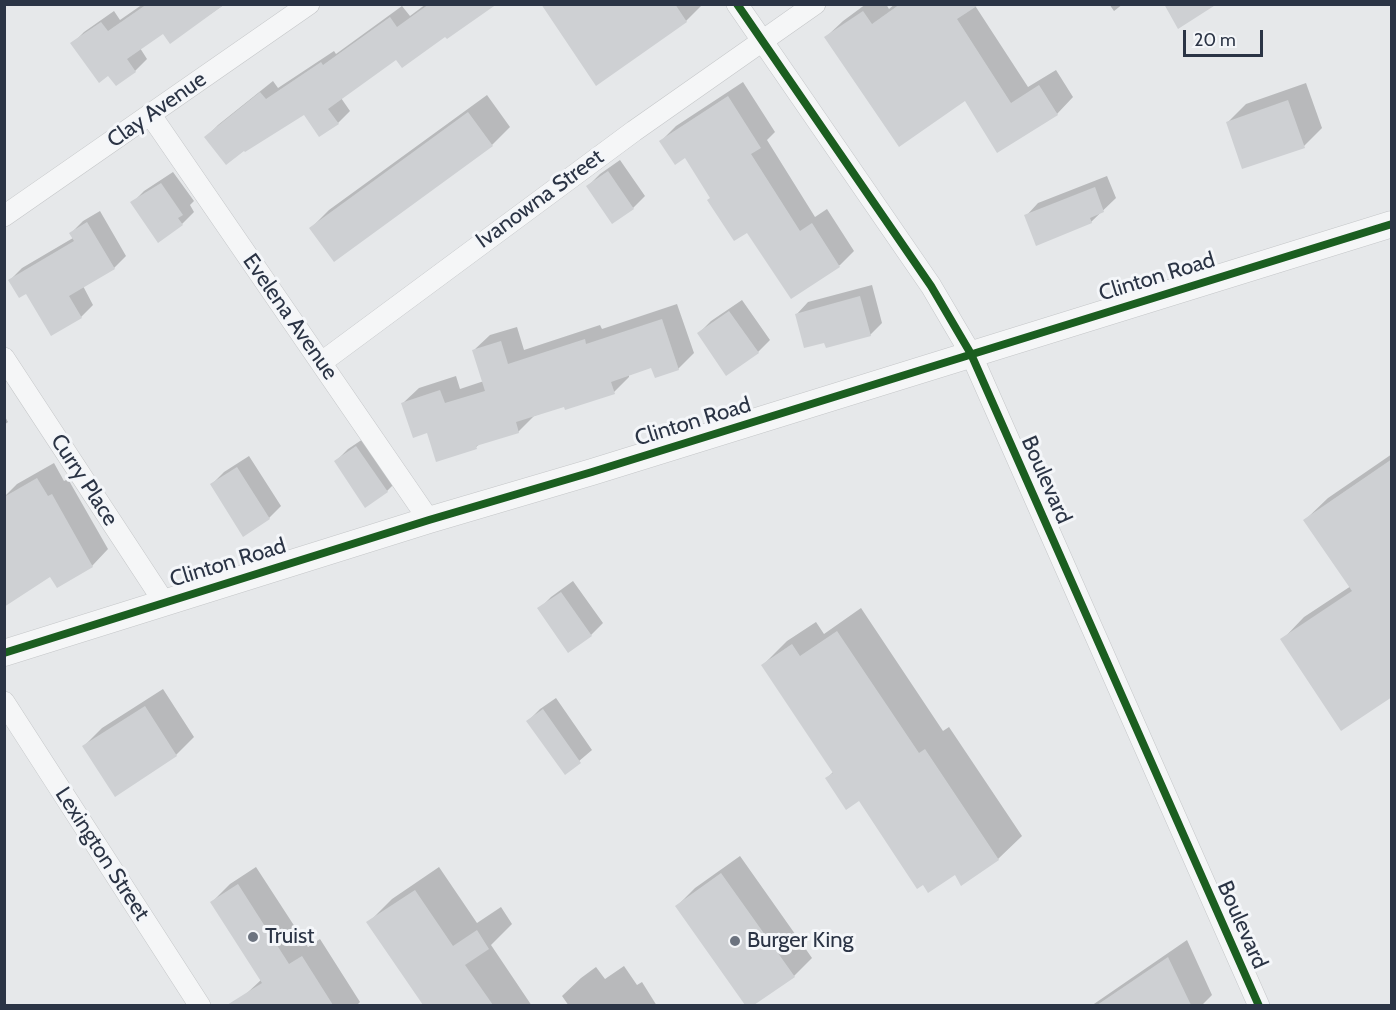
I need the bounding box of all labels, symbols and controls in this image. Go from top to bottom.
scale bar [1186,18,1266,56]
text: 20 m [1194,29,1236,51]
street label: Clay Avenue [102,66,212,154]
street label: Ivanowna Street [471,144,609,254]
street label: Clinton Road [1096,247,1218,307]
street label: Evelena Avenue [237,249,343,385]
street label: Clinton Road [632,392,754,452]
street label: Curry Place [45,429,123,531]
street label: Boulevard [1015,432,1077,528]
street label: Clinton Road [167,533,289,593]
street label: Lexington Street [49,782,155,926]
street label: Boulevard [1211,877,1273,973]
place label: Truist [265,924,314,950]
place label: Burger King [747,928,853,954]
marker: Truist [246,930,260,944]
marker: Burger King [728,934,742,948]

